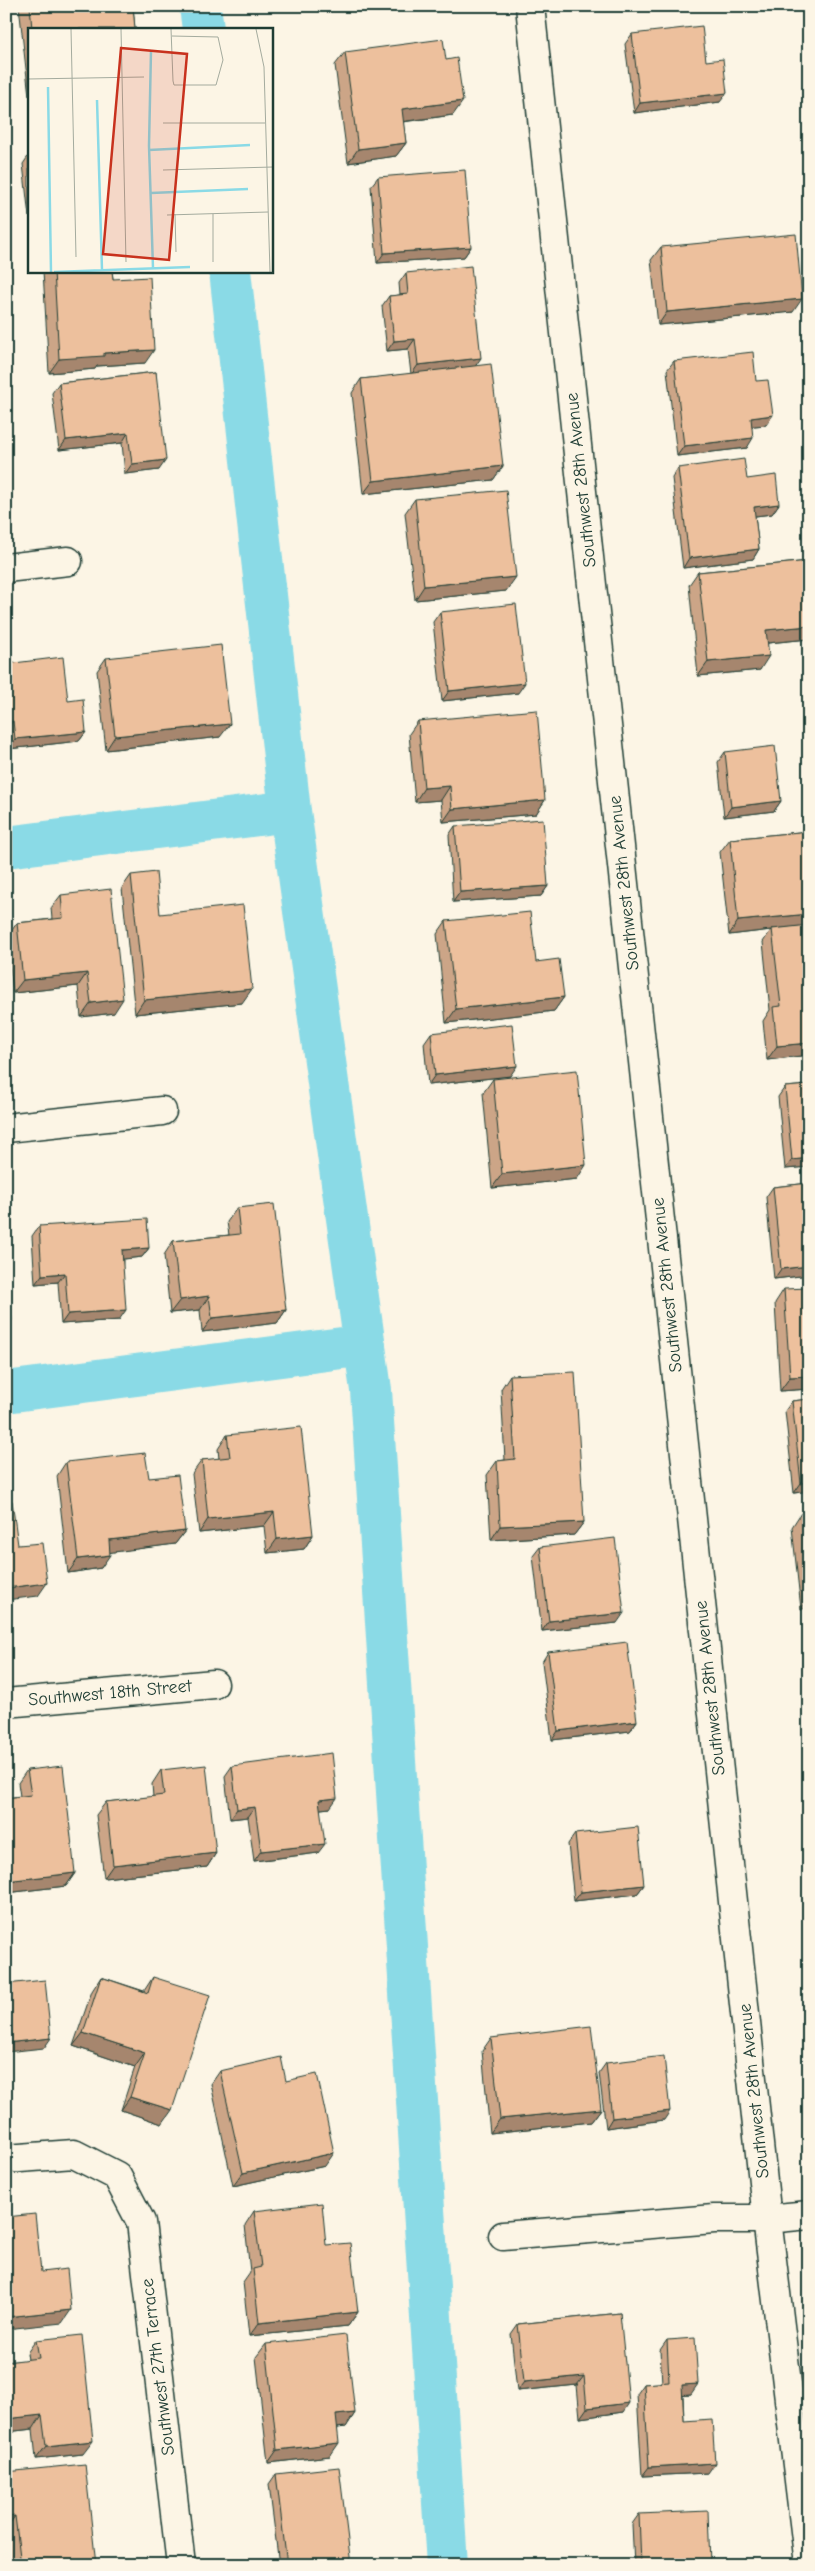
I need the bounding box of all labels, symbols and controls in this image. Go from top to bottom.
inset map [28,28,272,272]
street label: Southwest 28th Avenue [561,391,601,569]
street label: Southwest 28th Avenue [604,794,644,972]
street label: Southwest 28th Avenue [647,1196,687,1374]
street label: Southwest 28th Avenue [690,1599,730,1777]
street label: Southwest 18th Street [27,1675,193,1711]
street label: Southwest 28th Avenue [734,2002,774,2180]
street label: Southwest 27th Terrace [137,2277,179,2457]

